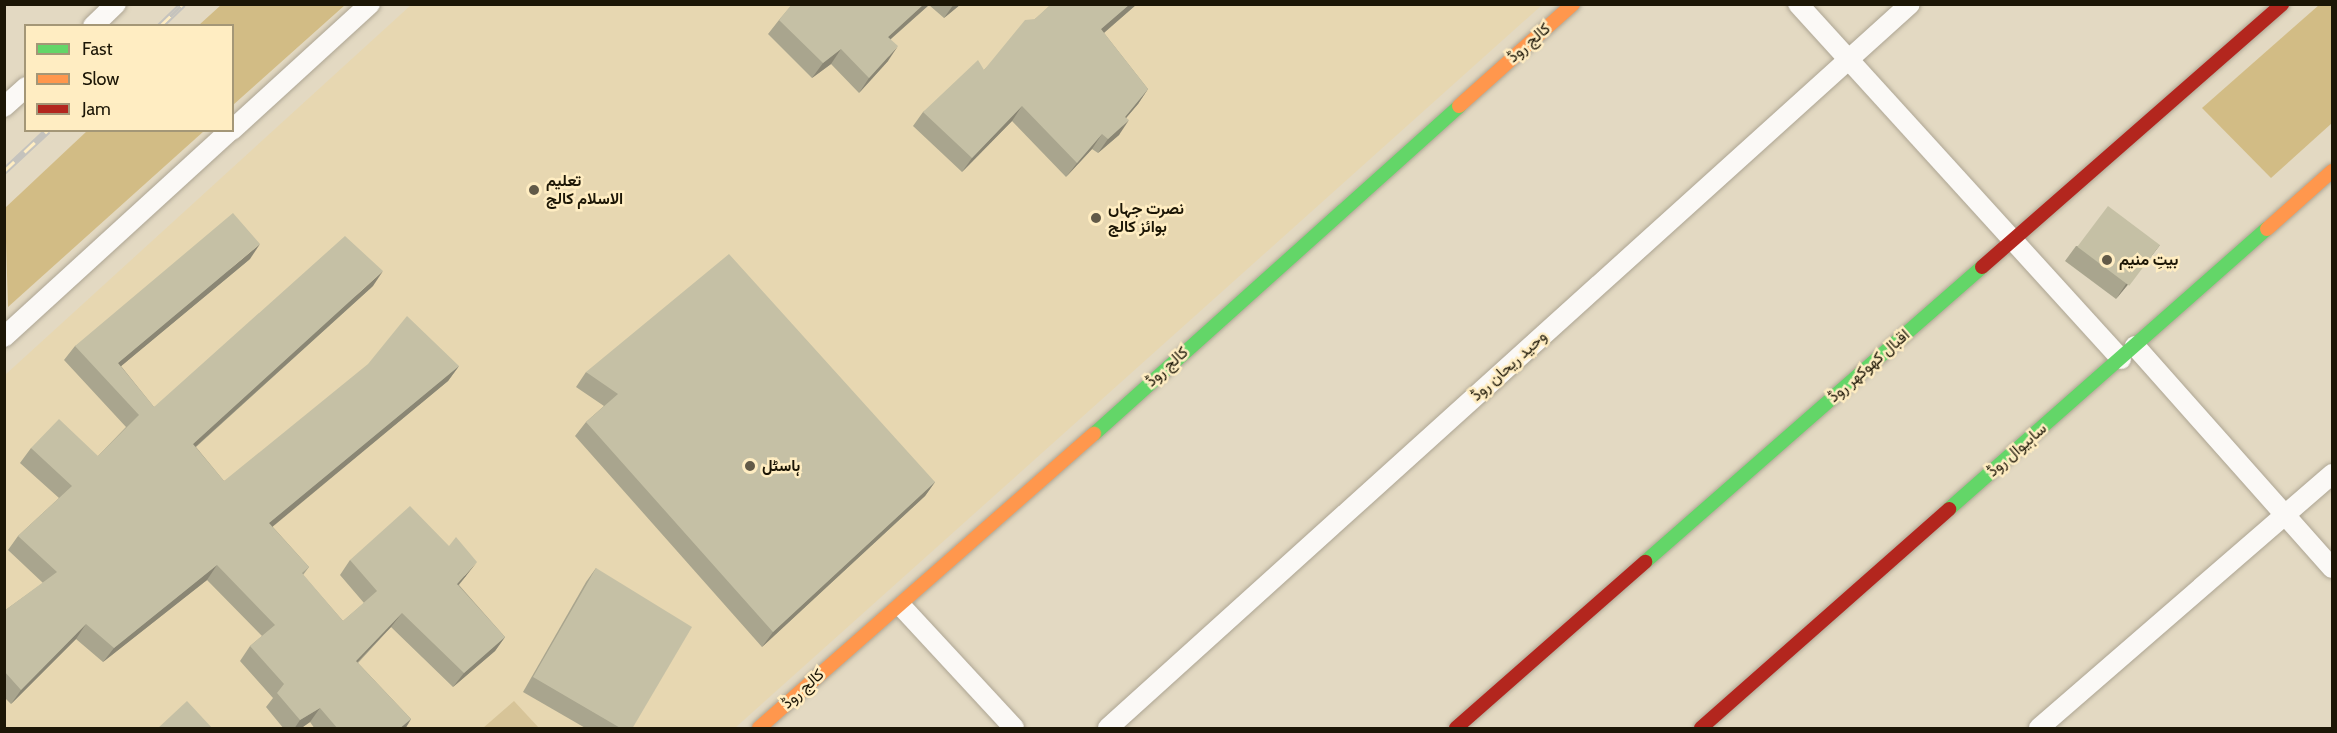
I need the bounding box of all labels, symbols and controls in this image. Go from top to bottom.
street label: کالج روڈ [1504,19,1554,67]
legend [24,24,234,132]
text: Fast [82,38,113,60]
text: Slow [82,68,119,90]
text: Jam [82,98,111,120]
place label: تعلیم الاسلام کالج [546,171,623,209]
marker: تعلیم الاسلام کالج [527,183,541,197]
place label: نصرت جہاں بوائز کالج [1108,199,1184,237]
marker: نصرت جہاں بوائز کالج [1089,211,1103,225]
place label: بیتِ منیم [2119,250,2178,270]
marker: بیتِ منیم [2100,253,2114,267]
street label: اقبال کھوکھر روڈ [1824,325,1914,407]
street label: وحید ریحان روڈ [1467,327,1551,405]
street label: کالج روڈ [1142,343,1192,391]
street label: ساہیوال روڈ [1983,419,2051,481]
place label: ہاسٹل [762,456,800,476]
marker: ہاسٹل [743,459,757,473]
street label: کالج روڈ [778,665,828,713]

